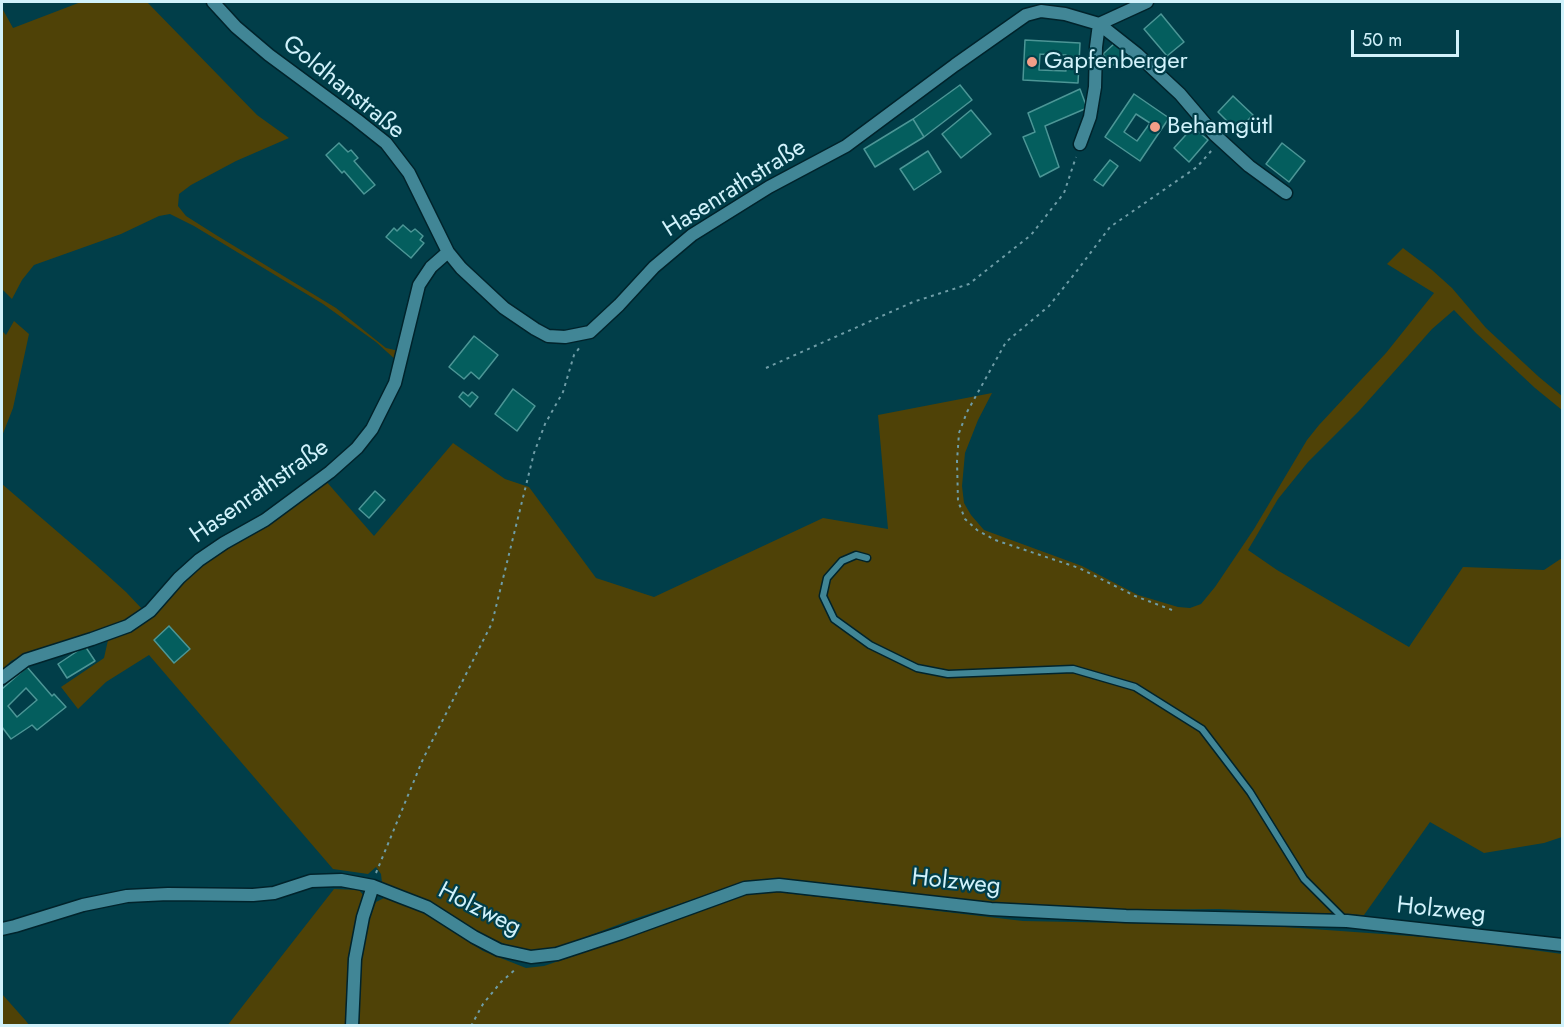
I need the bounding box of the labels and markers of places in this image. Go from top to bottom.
place label: Gapfenberger [1044,48,1188,76]
marker: Gapfenberger [1025,55,1039,69]
place label: Behamgütl [1167,113,1273,141]
marker: Behamgütl [1148,120,1162,134]

